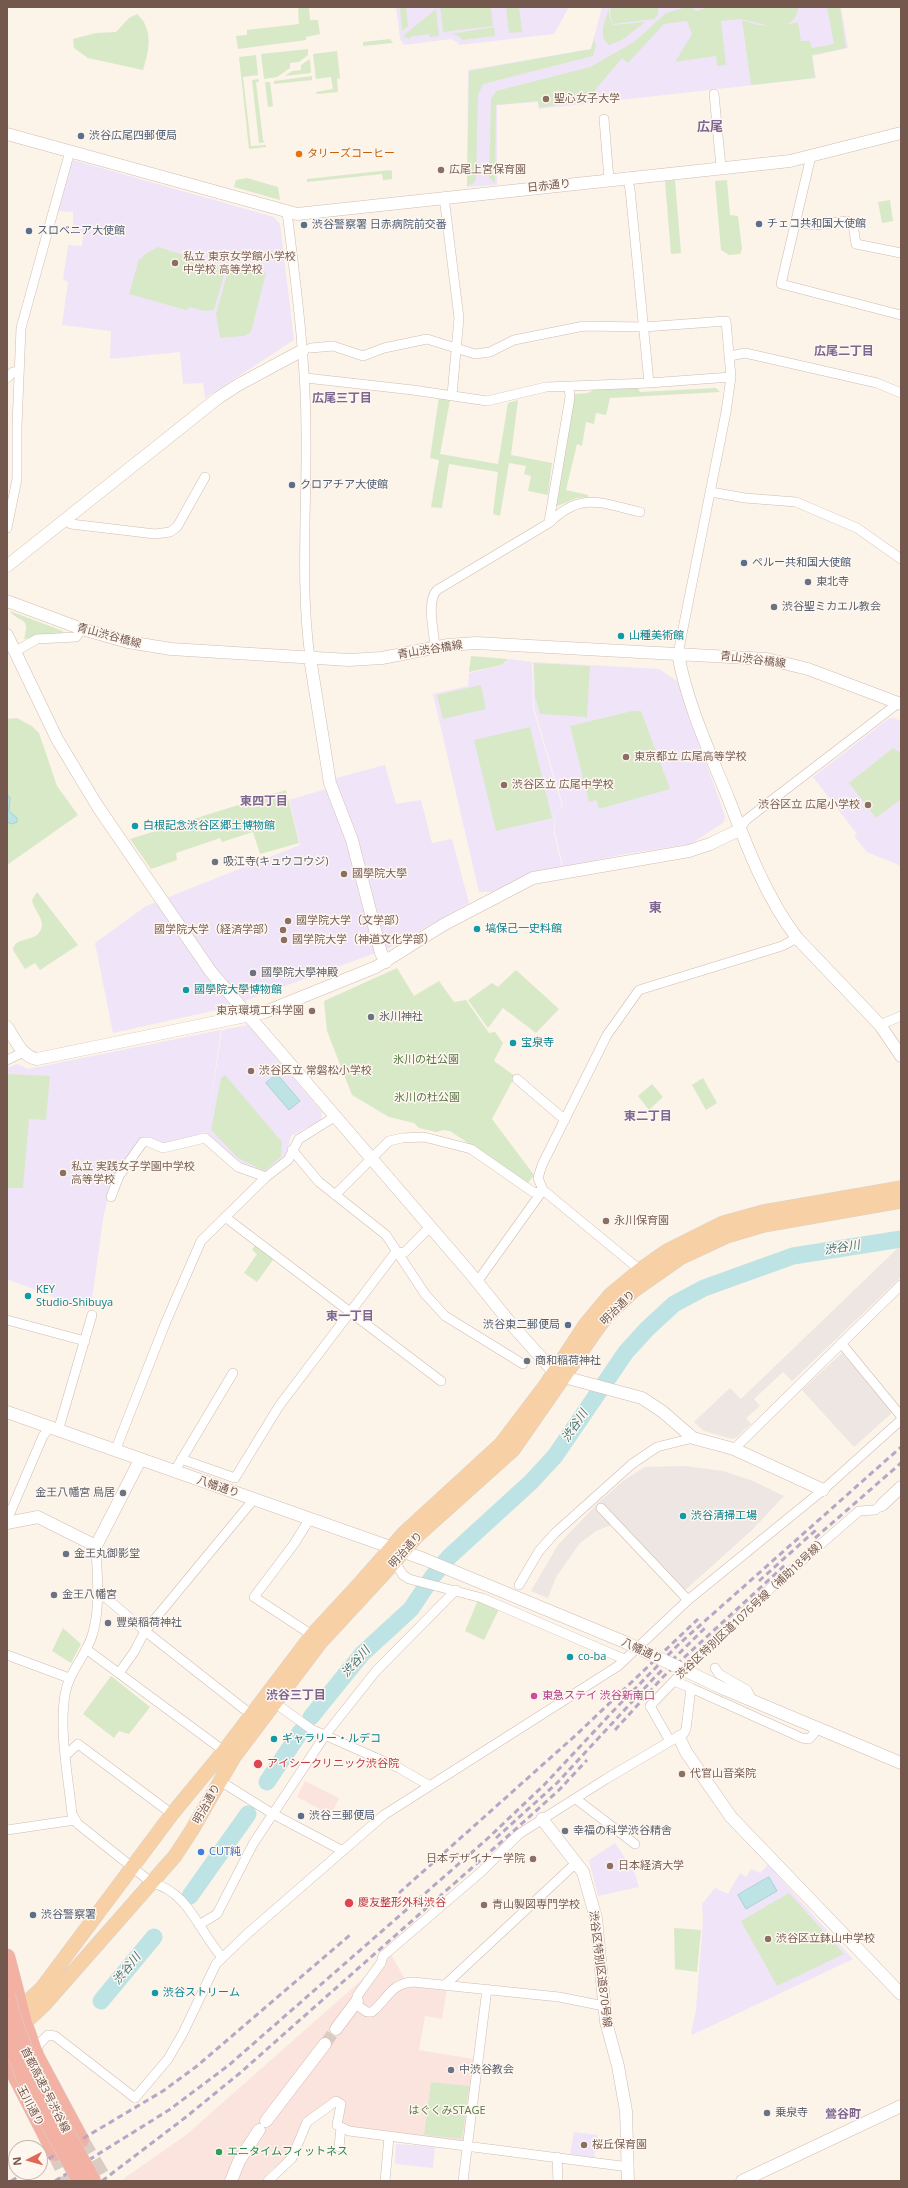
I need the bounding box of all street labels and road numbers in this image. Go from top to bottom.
street label: 日赤通り [526,177,572,195]
street label: 青山渋谷橋線 [75,621,143,651]
street label: 青山渋谷橋線 [396,638,464,662]
street label: 青山渋谷橋線 [719,649,787,671]
street label: 明治通り [598,1288,638,1328]
street label: 八幡通り [195,1474,241,1500]
street label: 明治通り [386,1529,426,1571]
street label: 渋谷区特別区道1076号線（補助18号線） [673,1534,831,1682]
street label: 八幡通り [619,1636,665,1666]
street label: 明治通り [191,1782,223,1826]
street label: 渋谷区特別区道870号線 [586,1910,614,2028]
street label: 首都高速3号渋谷線 [18,2045,72,2135]
street label: 玉川通り [14,2083,46,2129]

